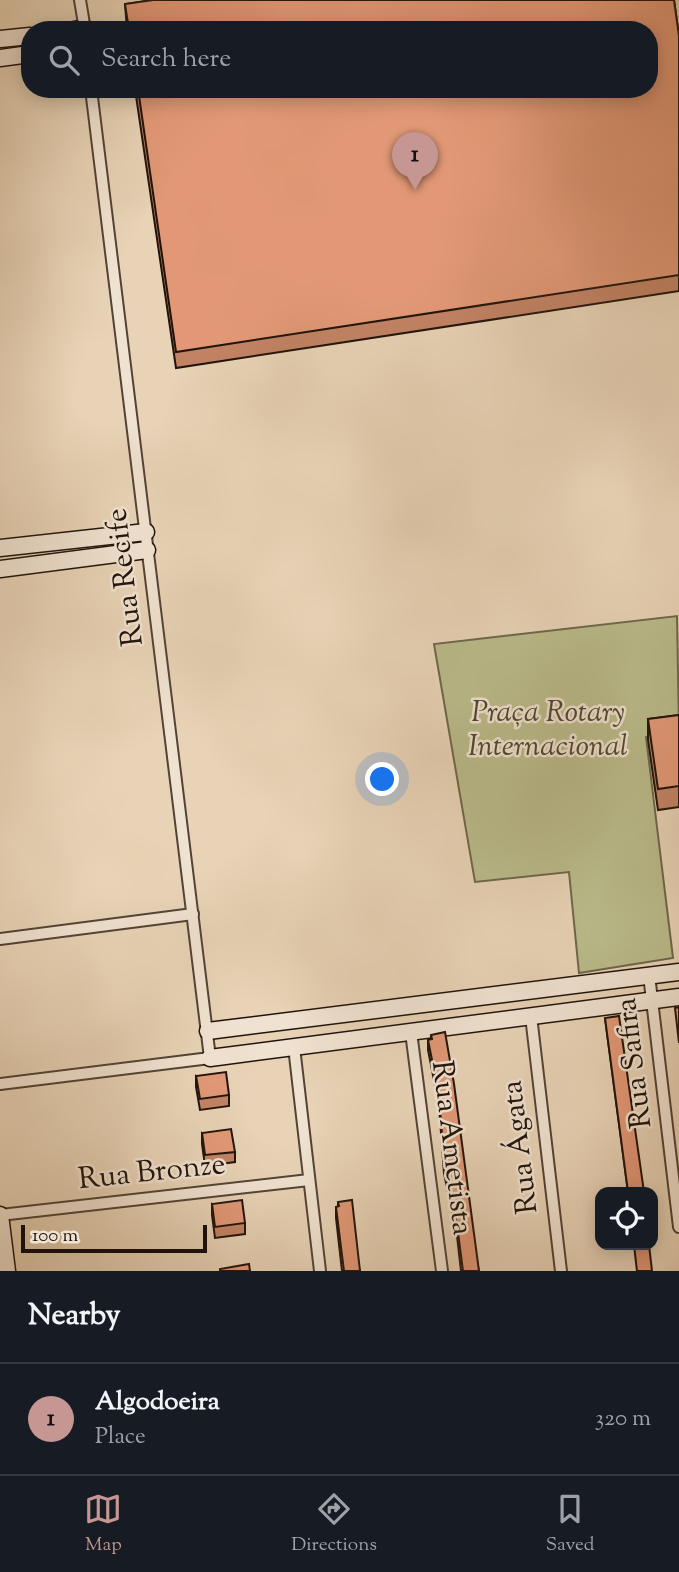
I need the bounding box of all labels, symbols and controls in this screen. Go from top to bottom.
search box [21,21,658,98]
icon: search [45,41,83,79]
text: Search here [101,41,231,78]
pin: 1 [392,132,438,190]
street label: Rua Recife [96,506,156,648]
park label: Praça Rotary Internacional [468,692,628,769]
your location [365,762,399,796]
street label: Rua Safira [606,995,664,1131]
street label: Rua Ametista [419,1058,483,1238]
street label: Rua Ágata [491,1078,551,1216]
street label: Rua Bronze [76,1144,228,1202]
map controls [595,1187,658,1250]
button: locate [595,1187,658,1250]
scale bar [21,1222,206,1254]
text: 100 m [32,1223,78,1250]
text: Nearby [28,1295,120,1338]
text: Algodoeira [95,1384,220,1421]
text: 1 [47,1403,55,1436]
text: 320 m [595,1403,651,1436]
text: Place [95,1421,146,1454]
tab: Map [84,1490,122,1559]
tab: Directions [291,1490,377,1559]
tab: Saved [546,1490,595,1559]

